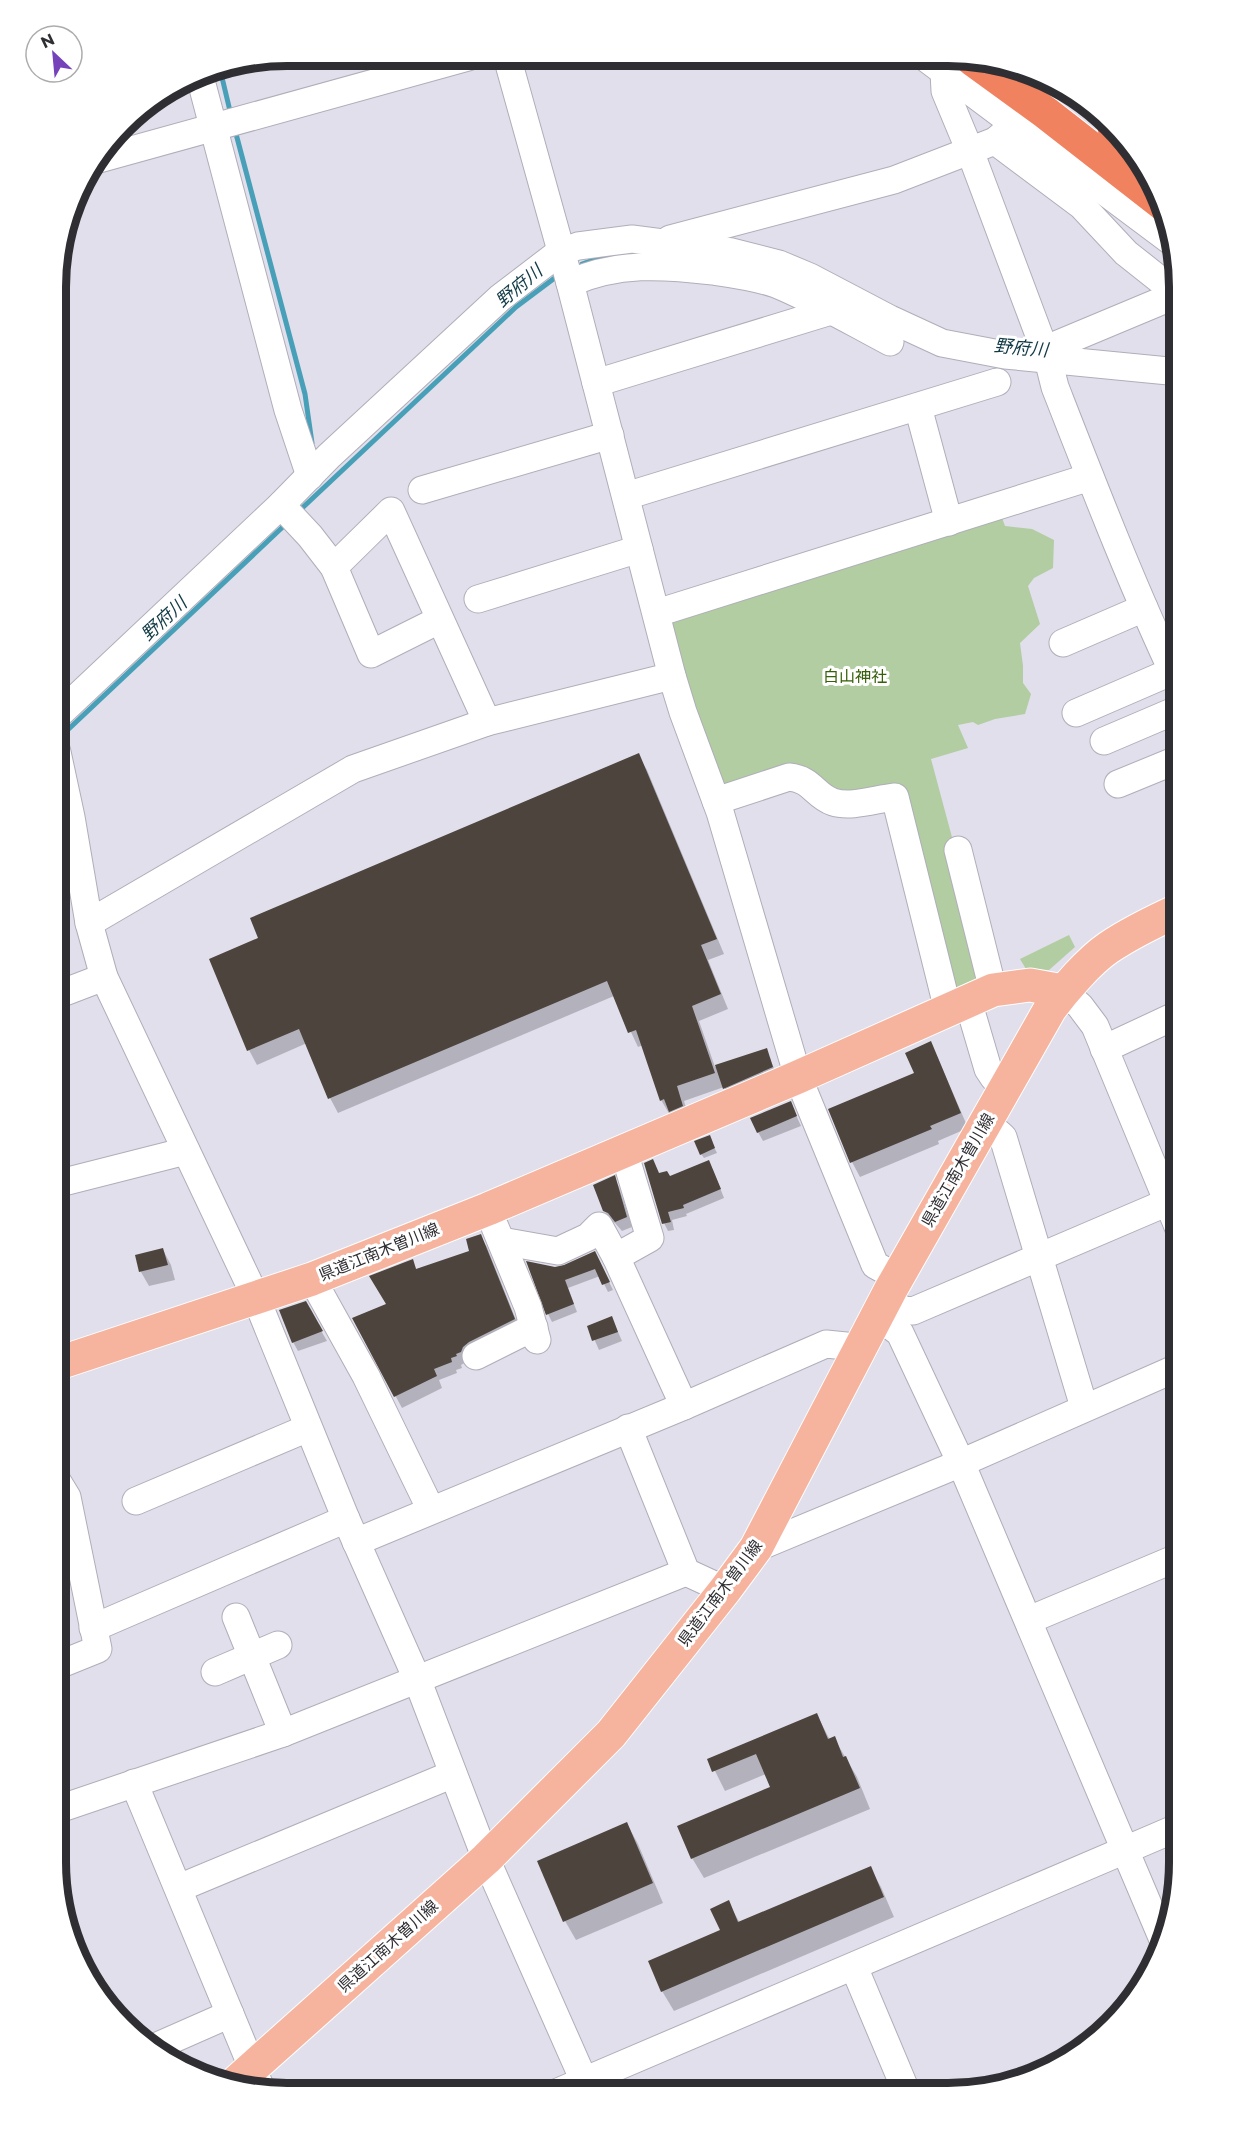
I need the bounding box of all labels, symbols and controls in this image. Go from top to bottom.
north arrow [24,24,84,84]
text: N [38,30,58,52]
water label: 野府川 [491,259,548,312]
water label: 野府川 [993,335,1051,361]
water label: 野府川 [137,591,193,645]
park label: 白山神社 [823,667,887,686]
street label: 県道江南木曽川線 [918,1110,998,1230]
street label: 県道江南木曽川線 [316,1219,442,1285]
street label: 県道江南木曽川線 [674,1536,766,1650]
street label: 県道江南木曽川線 [334,1896,442,1996]

